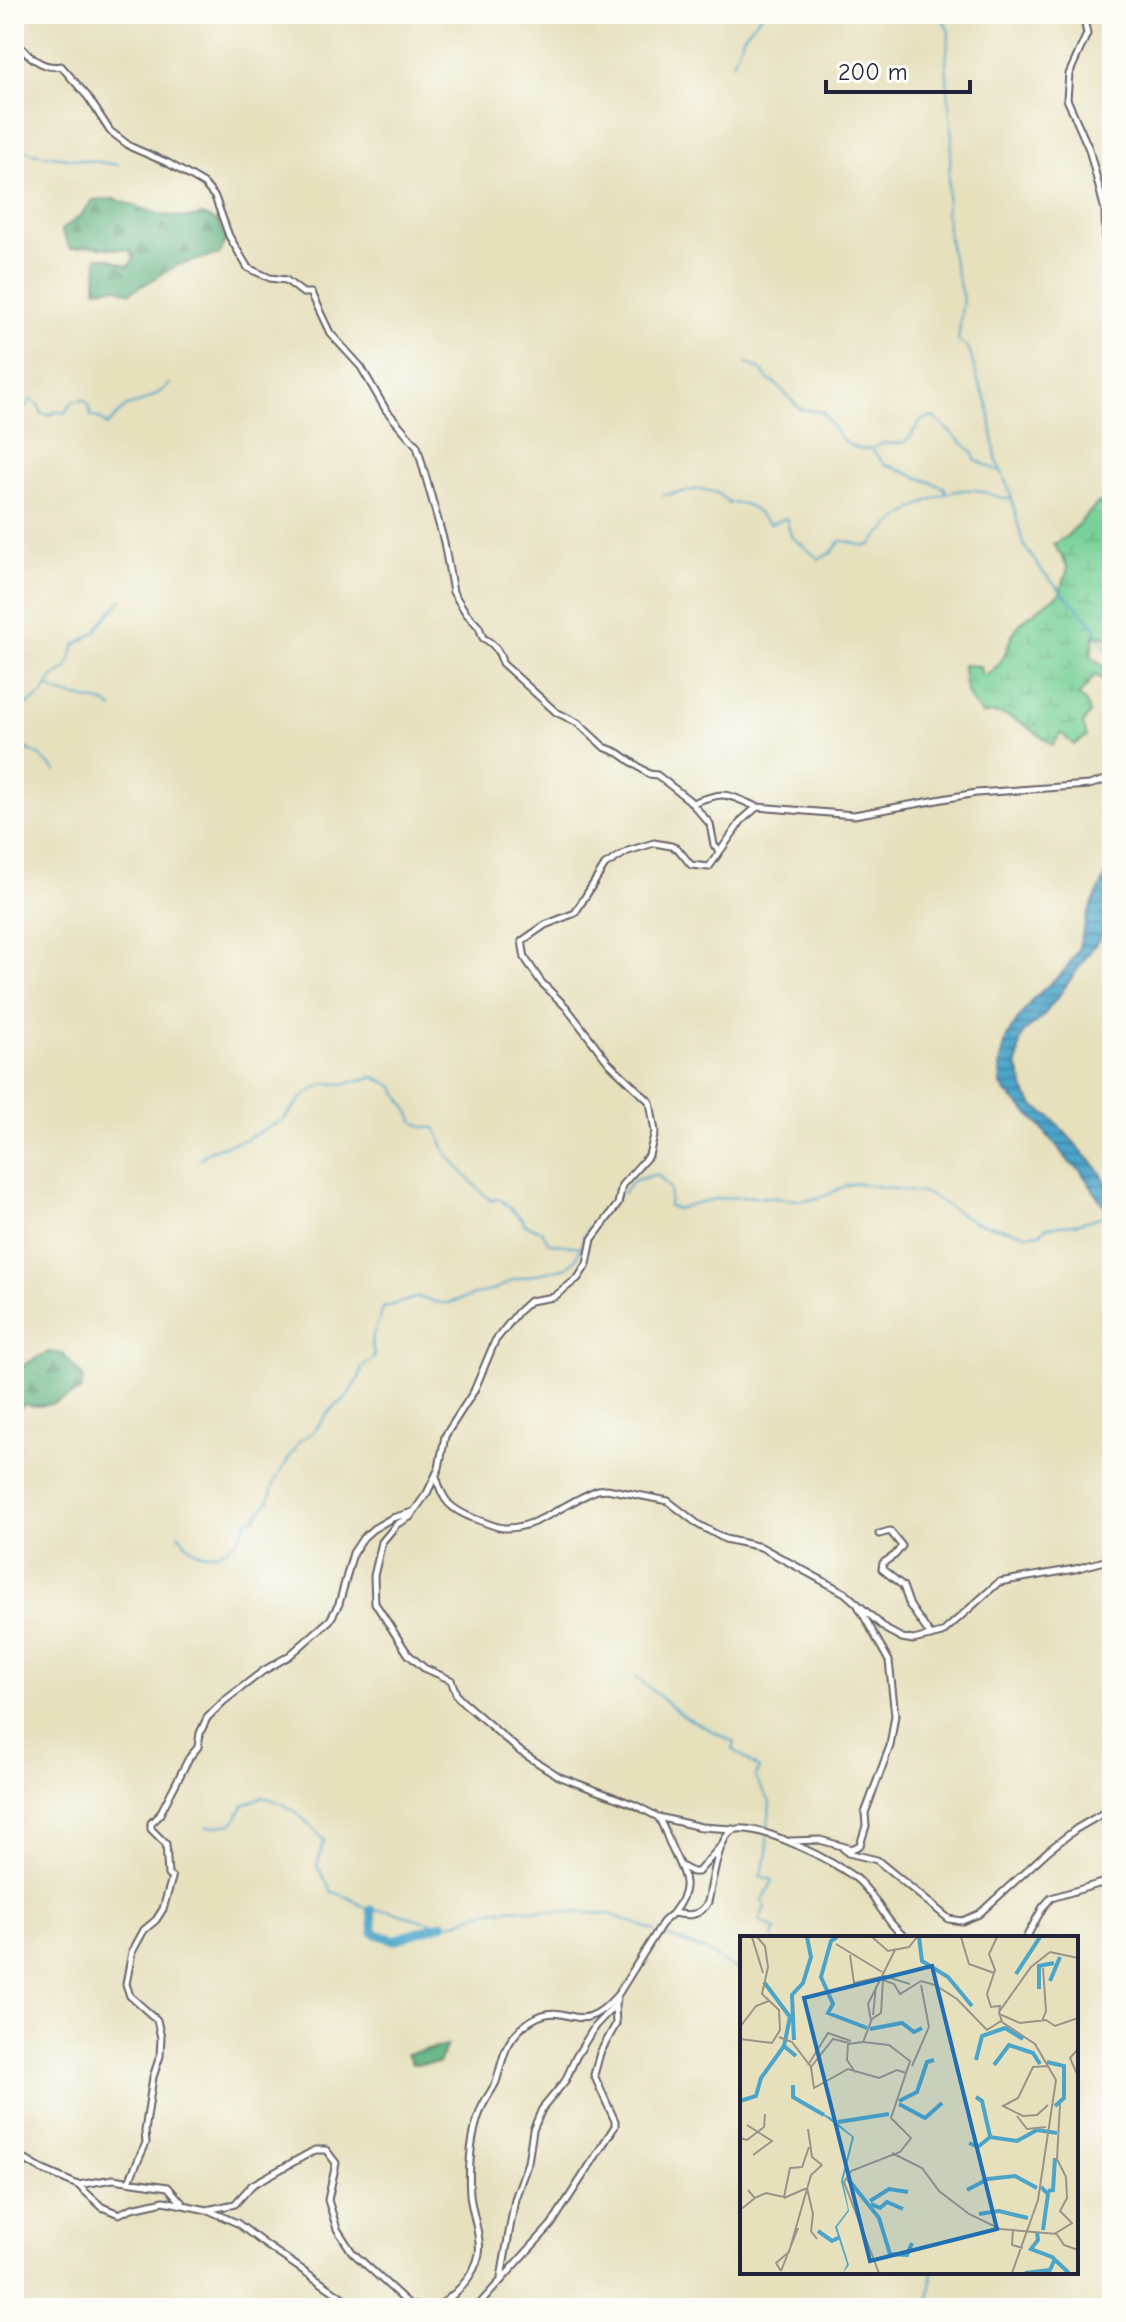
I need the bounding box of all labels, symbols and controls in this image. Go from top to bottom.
scale bar [826,44,970,94]
text: 200 m [838,58,908,86]
inset map [740,1936,1078,2274]

